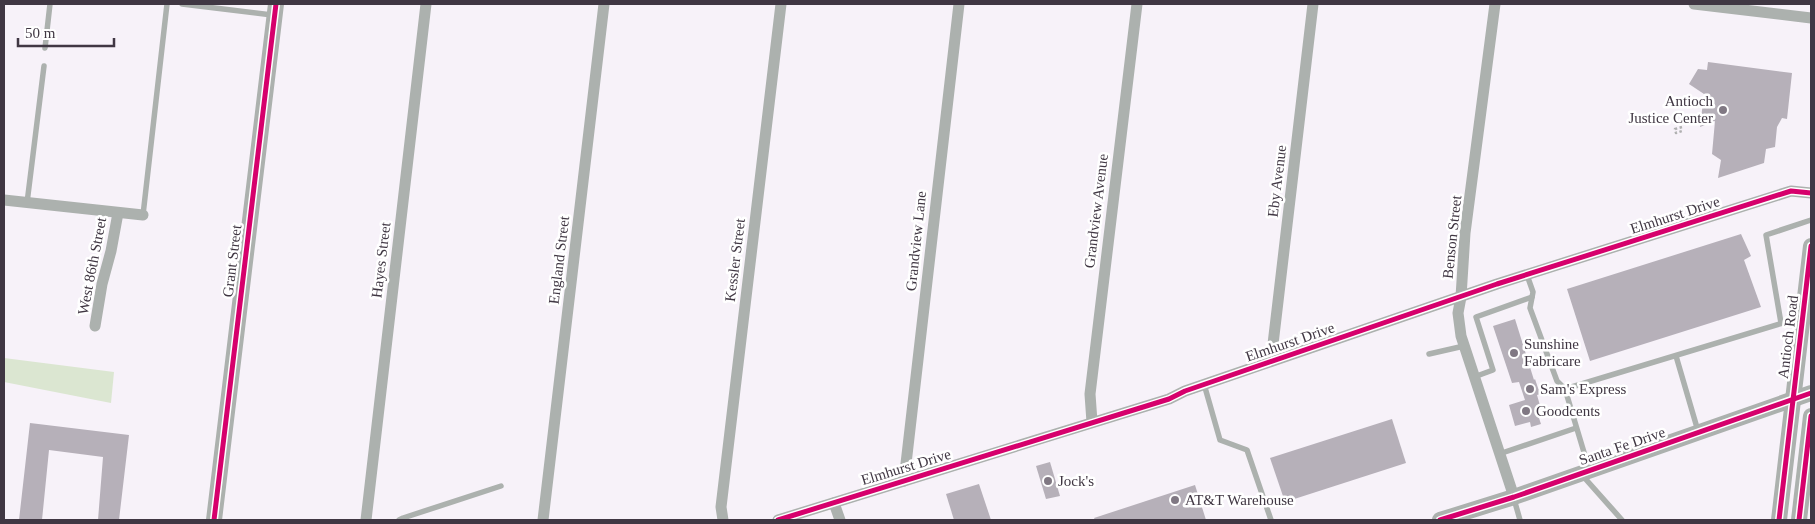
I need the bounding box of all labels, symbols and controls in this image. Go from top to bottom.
scale bar [18,15,114,47]
text: 50 m [25,25,56,41]
place label: Antioch Justice Center [1628,93,1713,126]
marker: Antioch Justice Center [1717,104,1729,116]
street label: Eby Avenue [1265,144,1289,218]
street label: Grandview Avenue [1081,153,1111,269]
street label: Grandview Lane [903,190,929,292]
street label: Elmhurst Drive [1628,193,1722,237]
street label: Benson Street [1440,194,1464,279]
street label: England Street [546,214,572,305]
street label: West 86th Street [75,215,109,316]
street label: Kessler Street [722,217,748,303]
street label: Hayes Street [368,220,394,299]
street label: Grant Street [220,223,244,298]
street label: Antioch Road [1775,294,1801,380]
street label: Elmhurst Drive [1243,319,1337,365]
place label: Sunshine Fabricare [1524,336,1581,369]
marker: Sunshine Fabricare [1508,347,1520,359]
place label: Sam's Express [1540,381,1627,397]
marker: Sam's Express [1524,383,1536,395]
place label: Goodcents [1536,403,1600,419]
marker: Goodcents [1520,405,1532,417]
street label: Santa Fe Drive [1577,424,1667,468]
street label: Elmhurst Drive [859,446,953,488]
place label: Jock's [1058,473,1094,489]
marker: Jock's [1042,475,1054,487]
place label: AT&T Warehouse [1185,492,1294,508]
marker: AT&T Warehouse [1169,494,1181,506]

